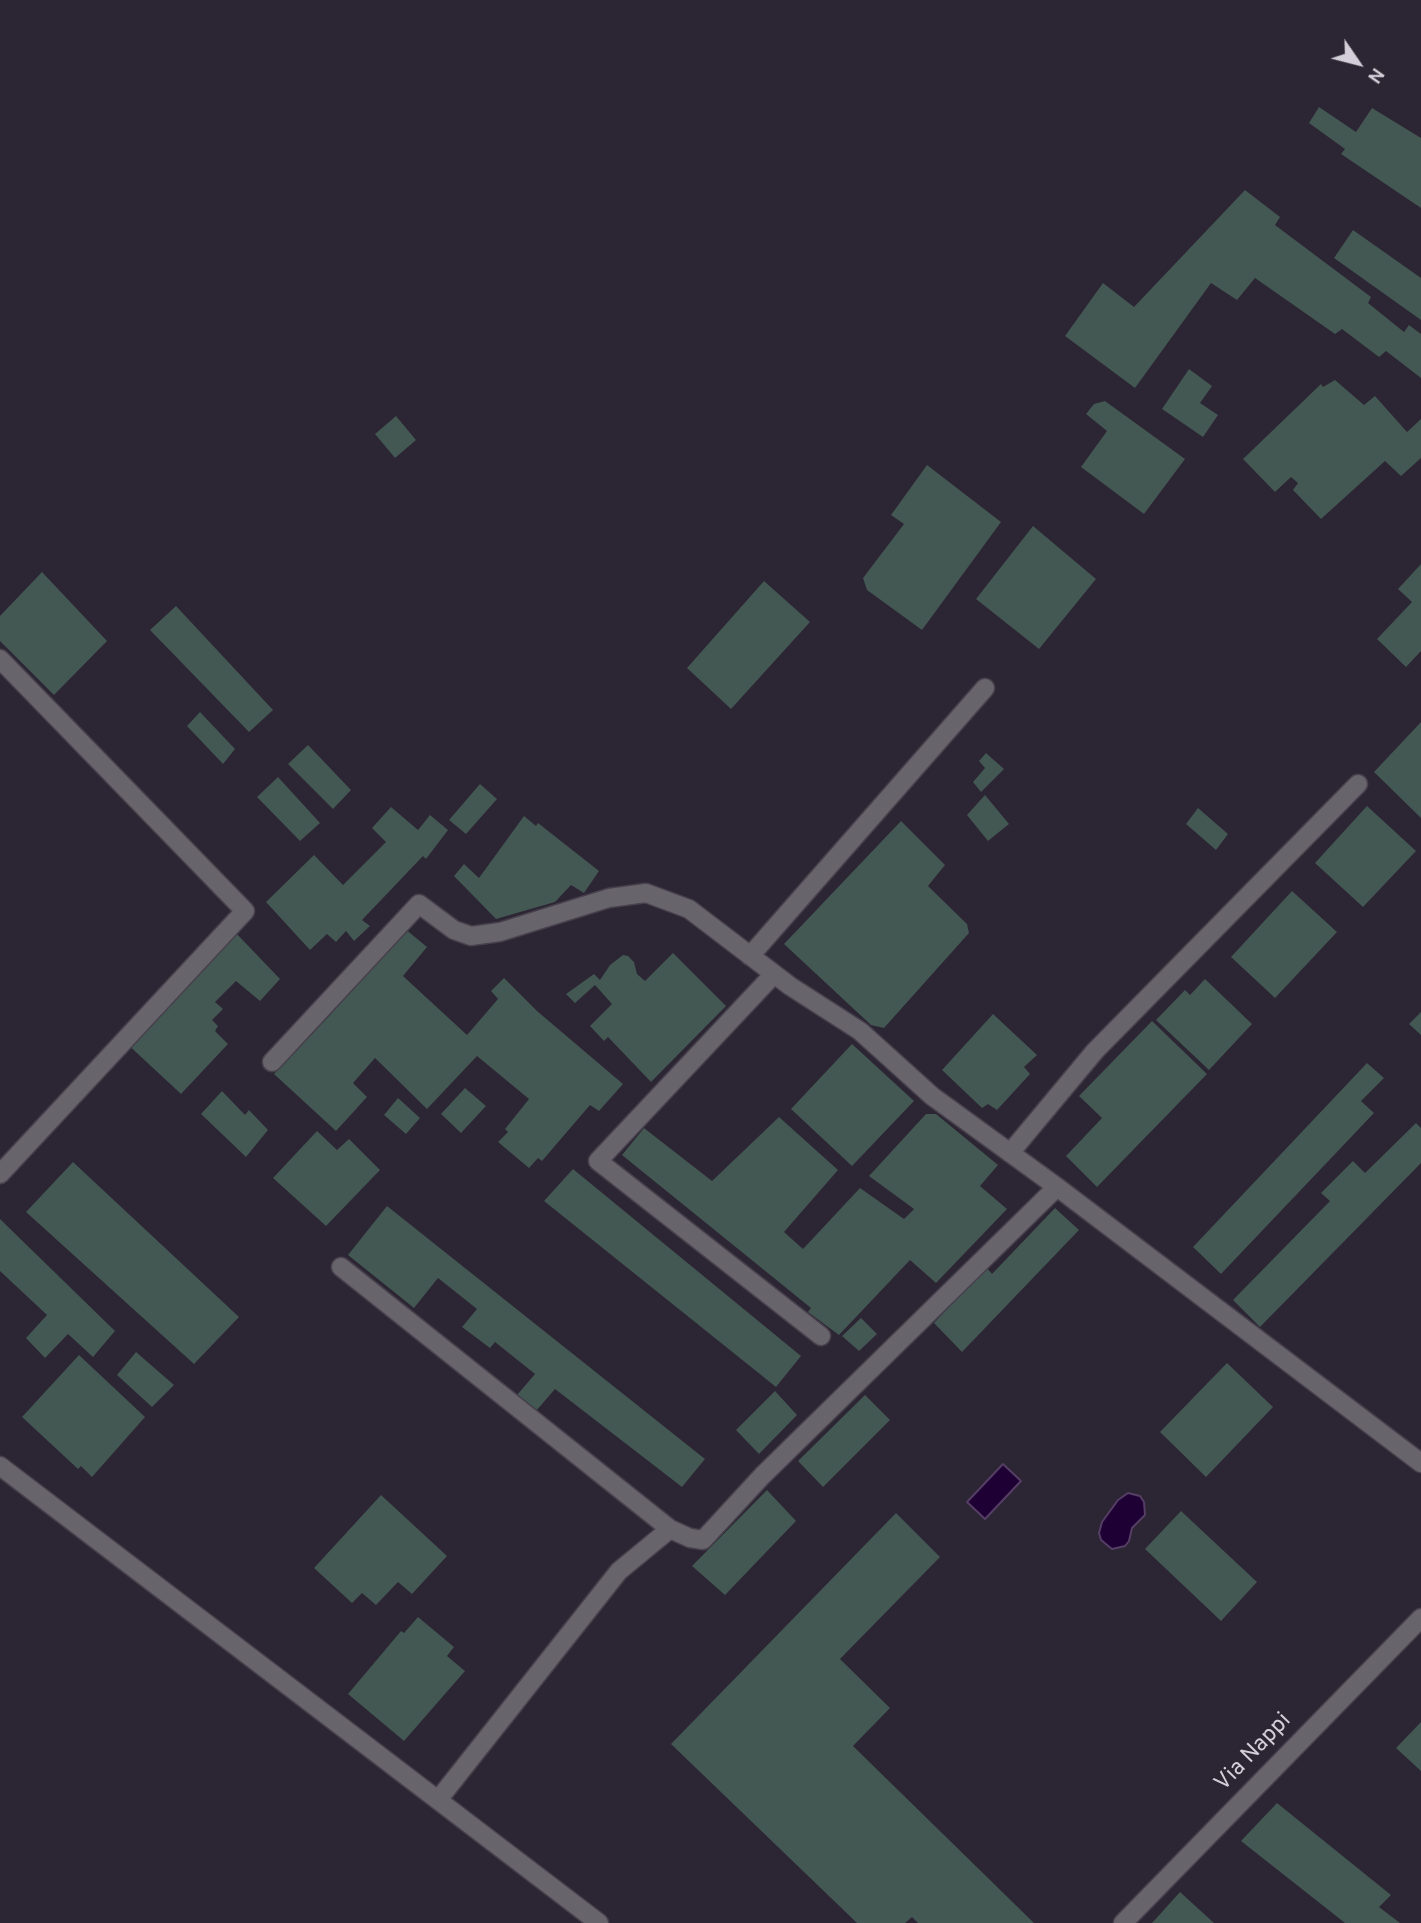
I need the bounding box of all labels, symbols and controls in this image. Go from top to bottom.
north arrow [1323,28,1393,98]
text: N [1361,63,1389,88]
street label: Via Nappi [1210,1708,1298,1798]

